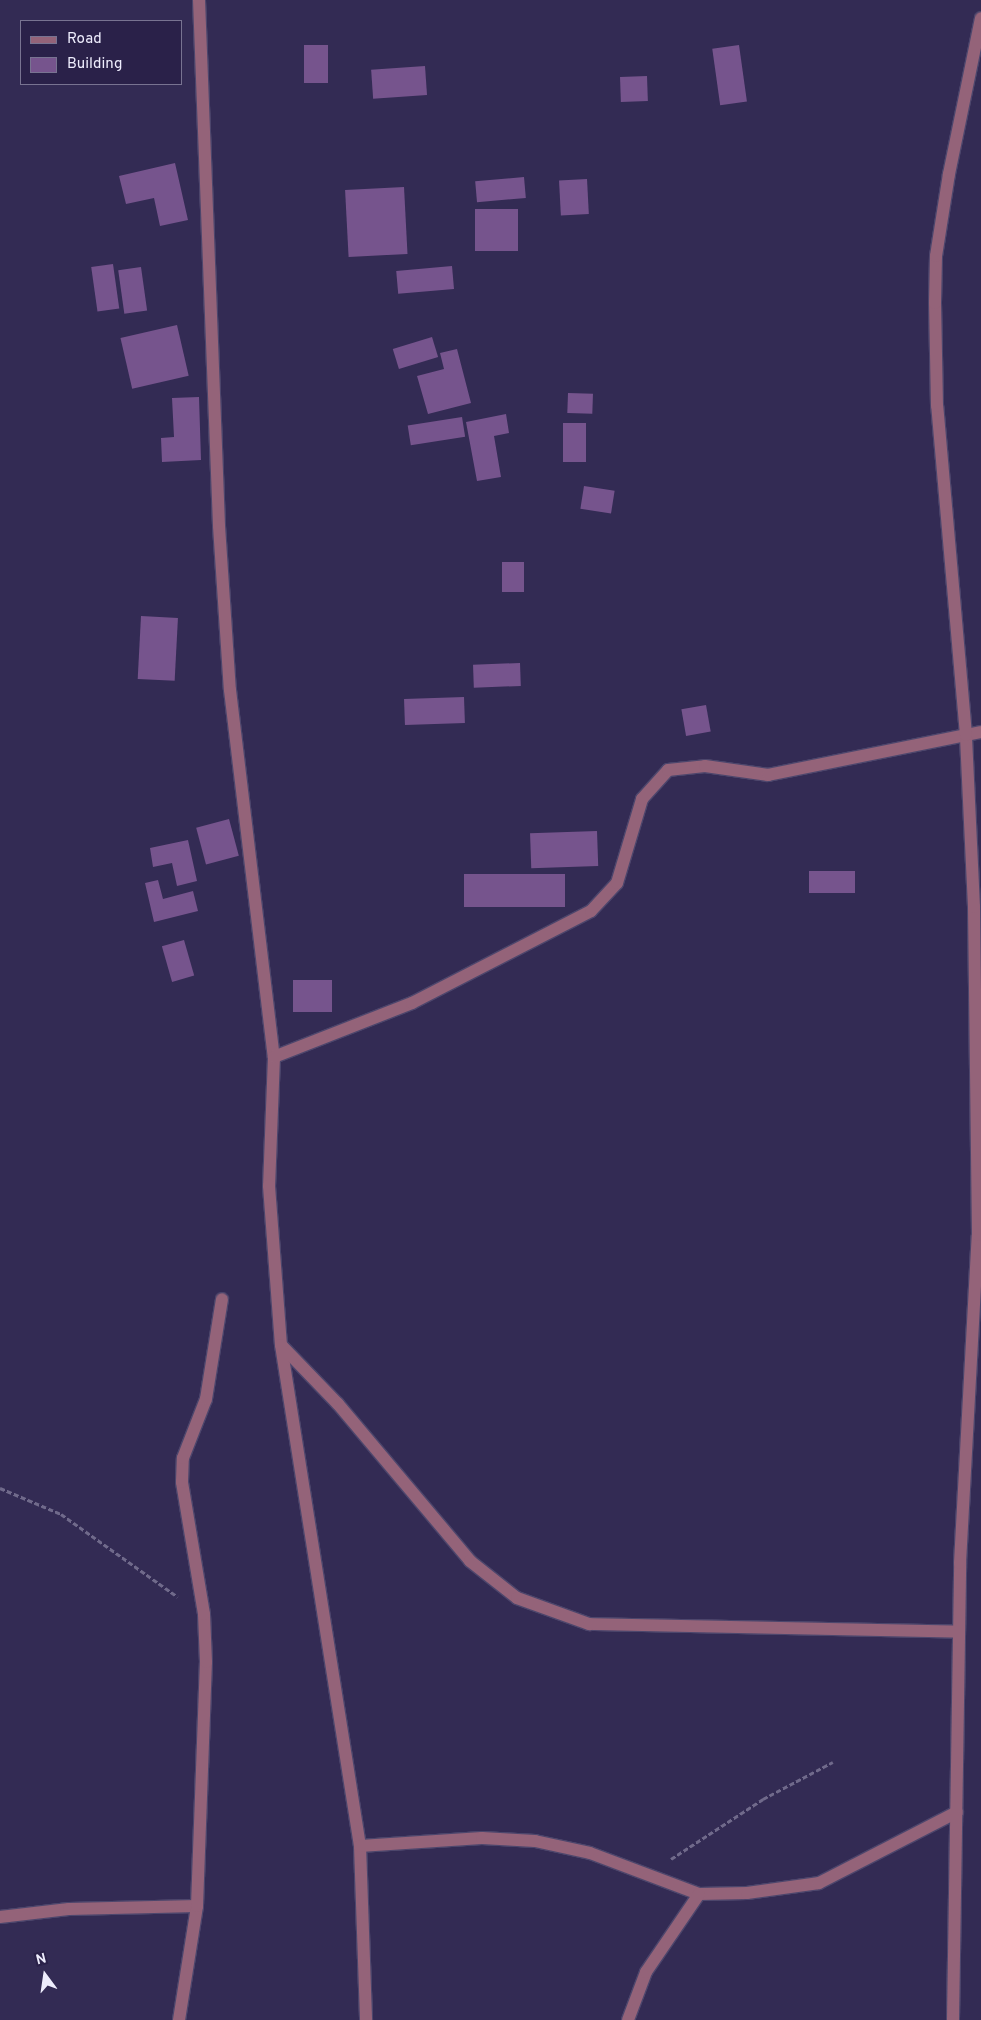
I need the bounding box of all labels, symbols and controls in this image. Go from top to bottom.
legend [20,20,182,85]
text: Road [67,30,102,49]
text: Building [67,55,122,74]
north arrow [20,1950,70,2000]
text: N [34,1950,48,1969]

